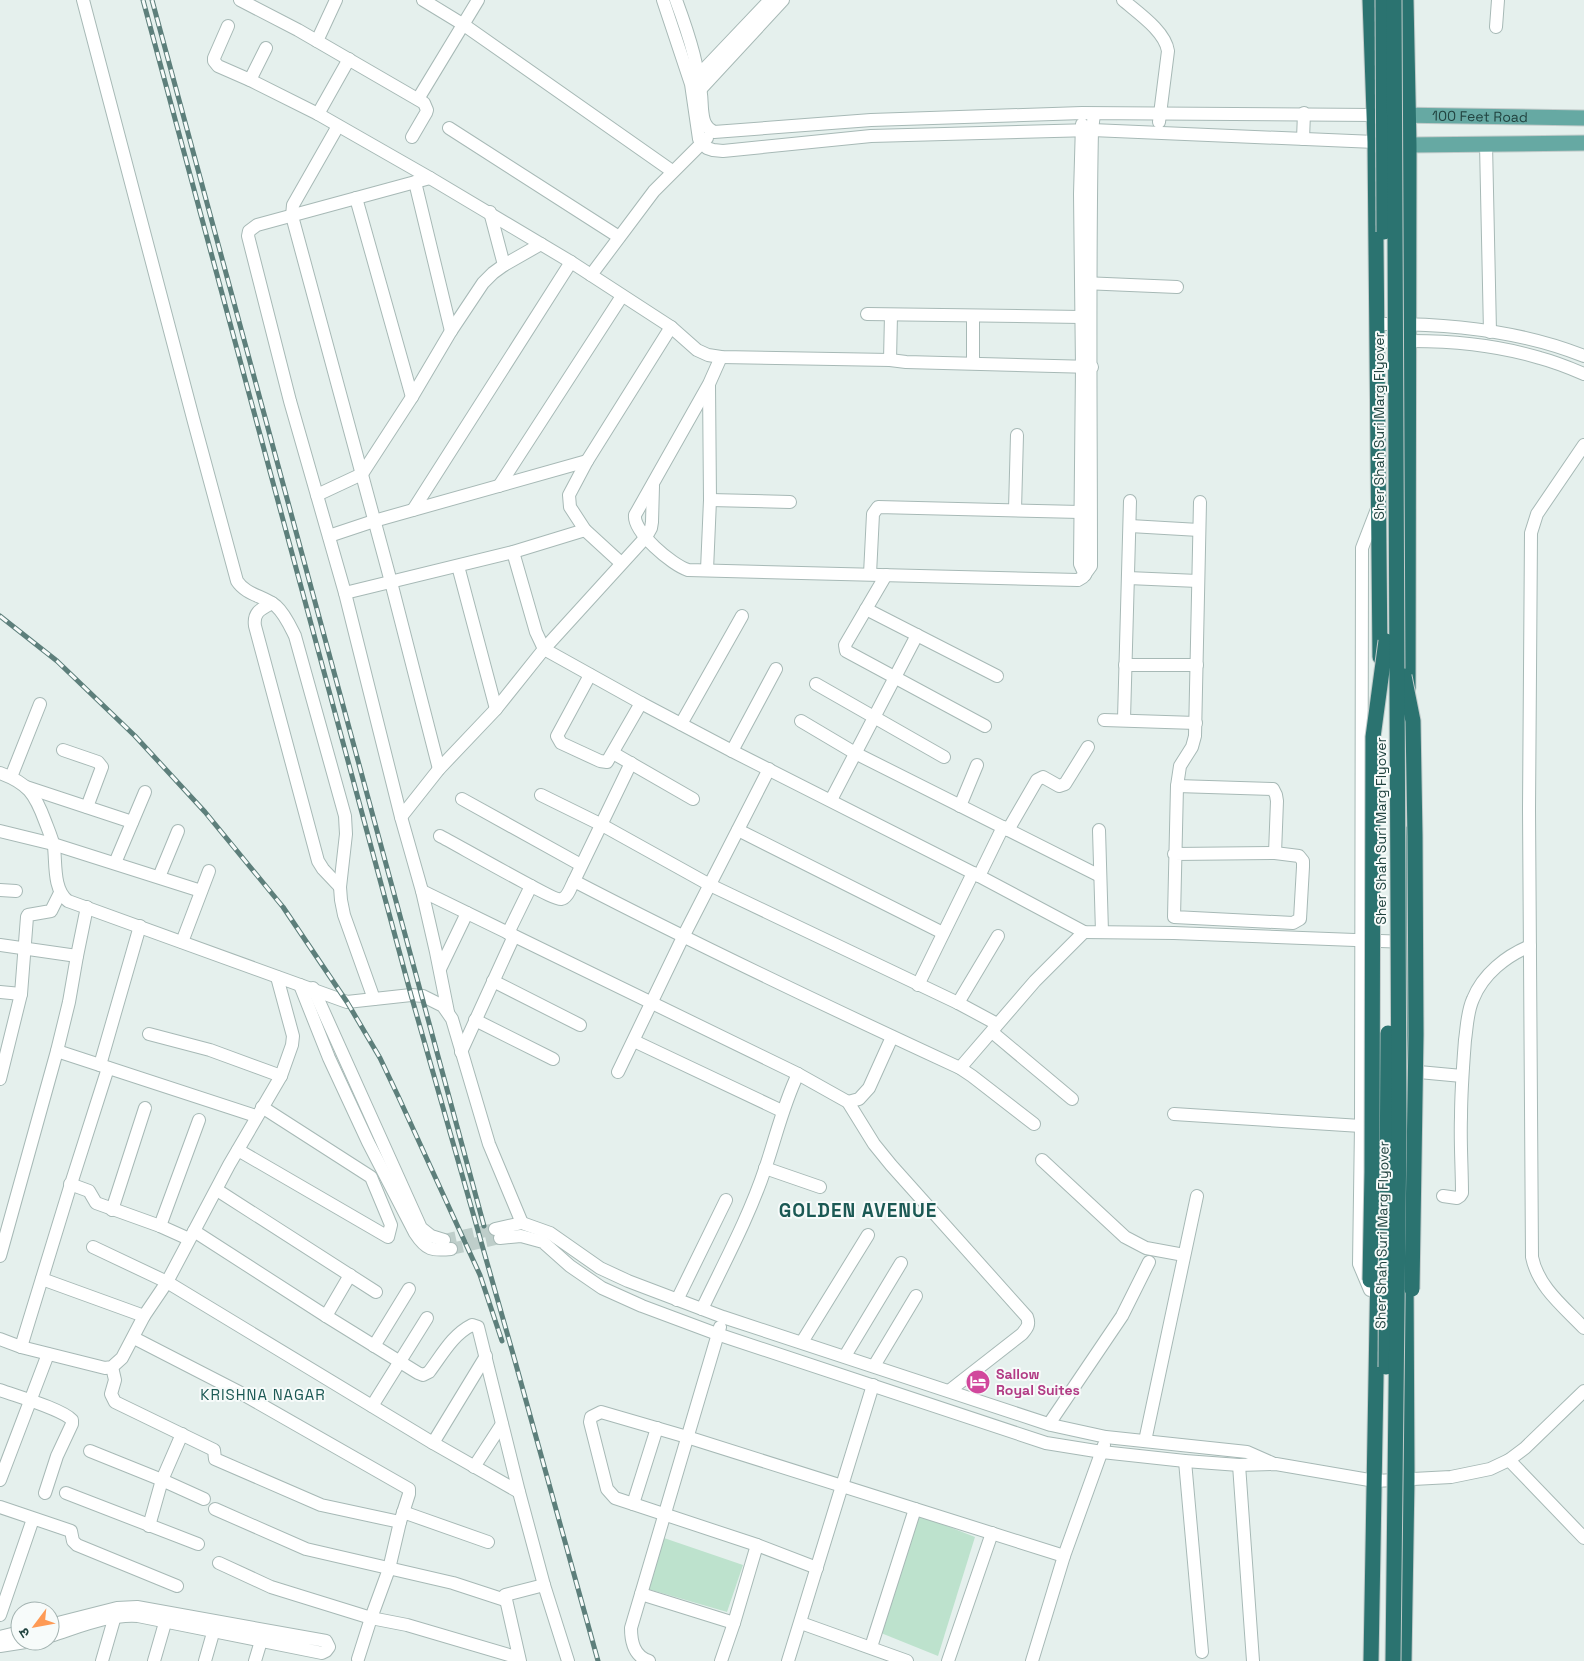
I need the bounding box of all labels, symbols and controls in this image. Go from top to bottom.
street label: 100 Feet Road [1432,107,1528,126]
street label: Sher Shah Suri Marg Flyover [1370,332,1388,520]
street label: Sher Shah Suri Marg Flyover [1372,737,1390,925]
street label: Sher Shah Suri Marg Flyover [1371,1141,1393,1329]
district label: GOLDEN AVENUE [779,1198,937,1223]
place label: Sallow Royal Suites [996,1365,1080,1399]
hotel icon: Sallow Royal Suites [965,1369,991,1395]
district label: KRISHNA NAGAR [200,1385,326,1404]
north arrow [10,1601,60,1651]
text: उ [14,1624,34,1641]

